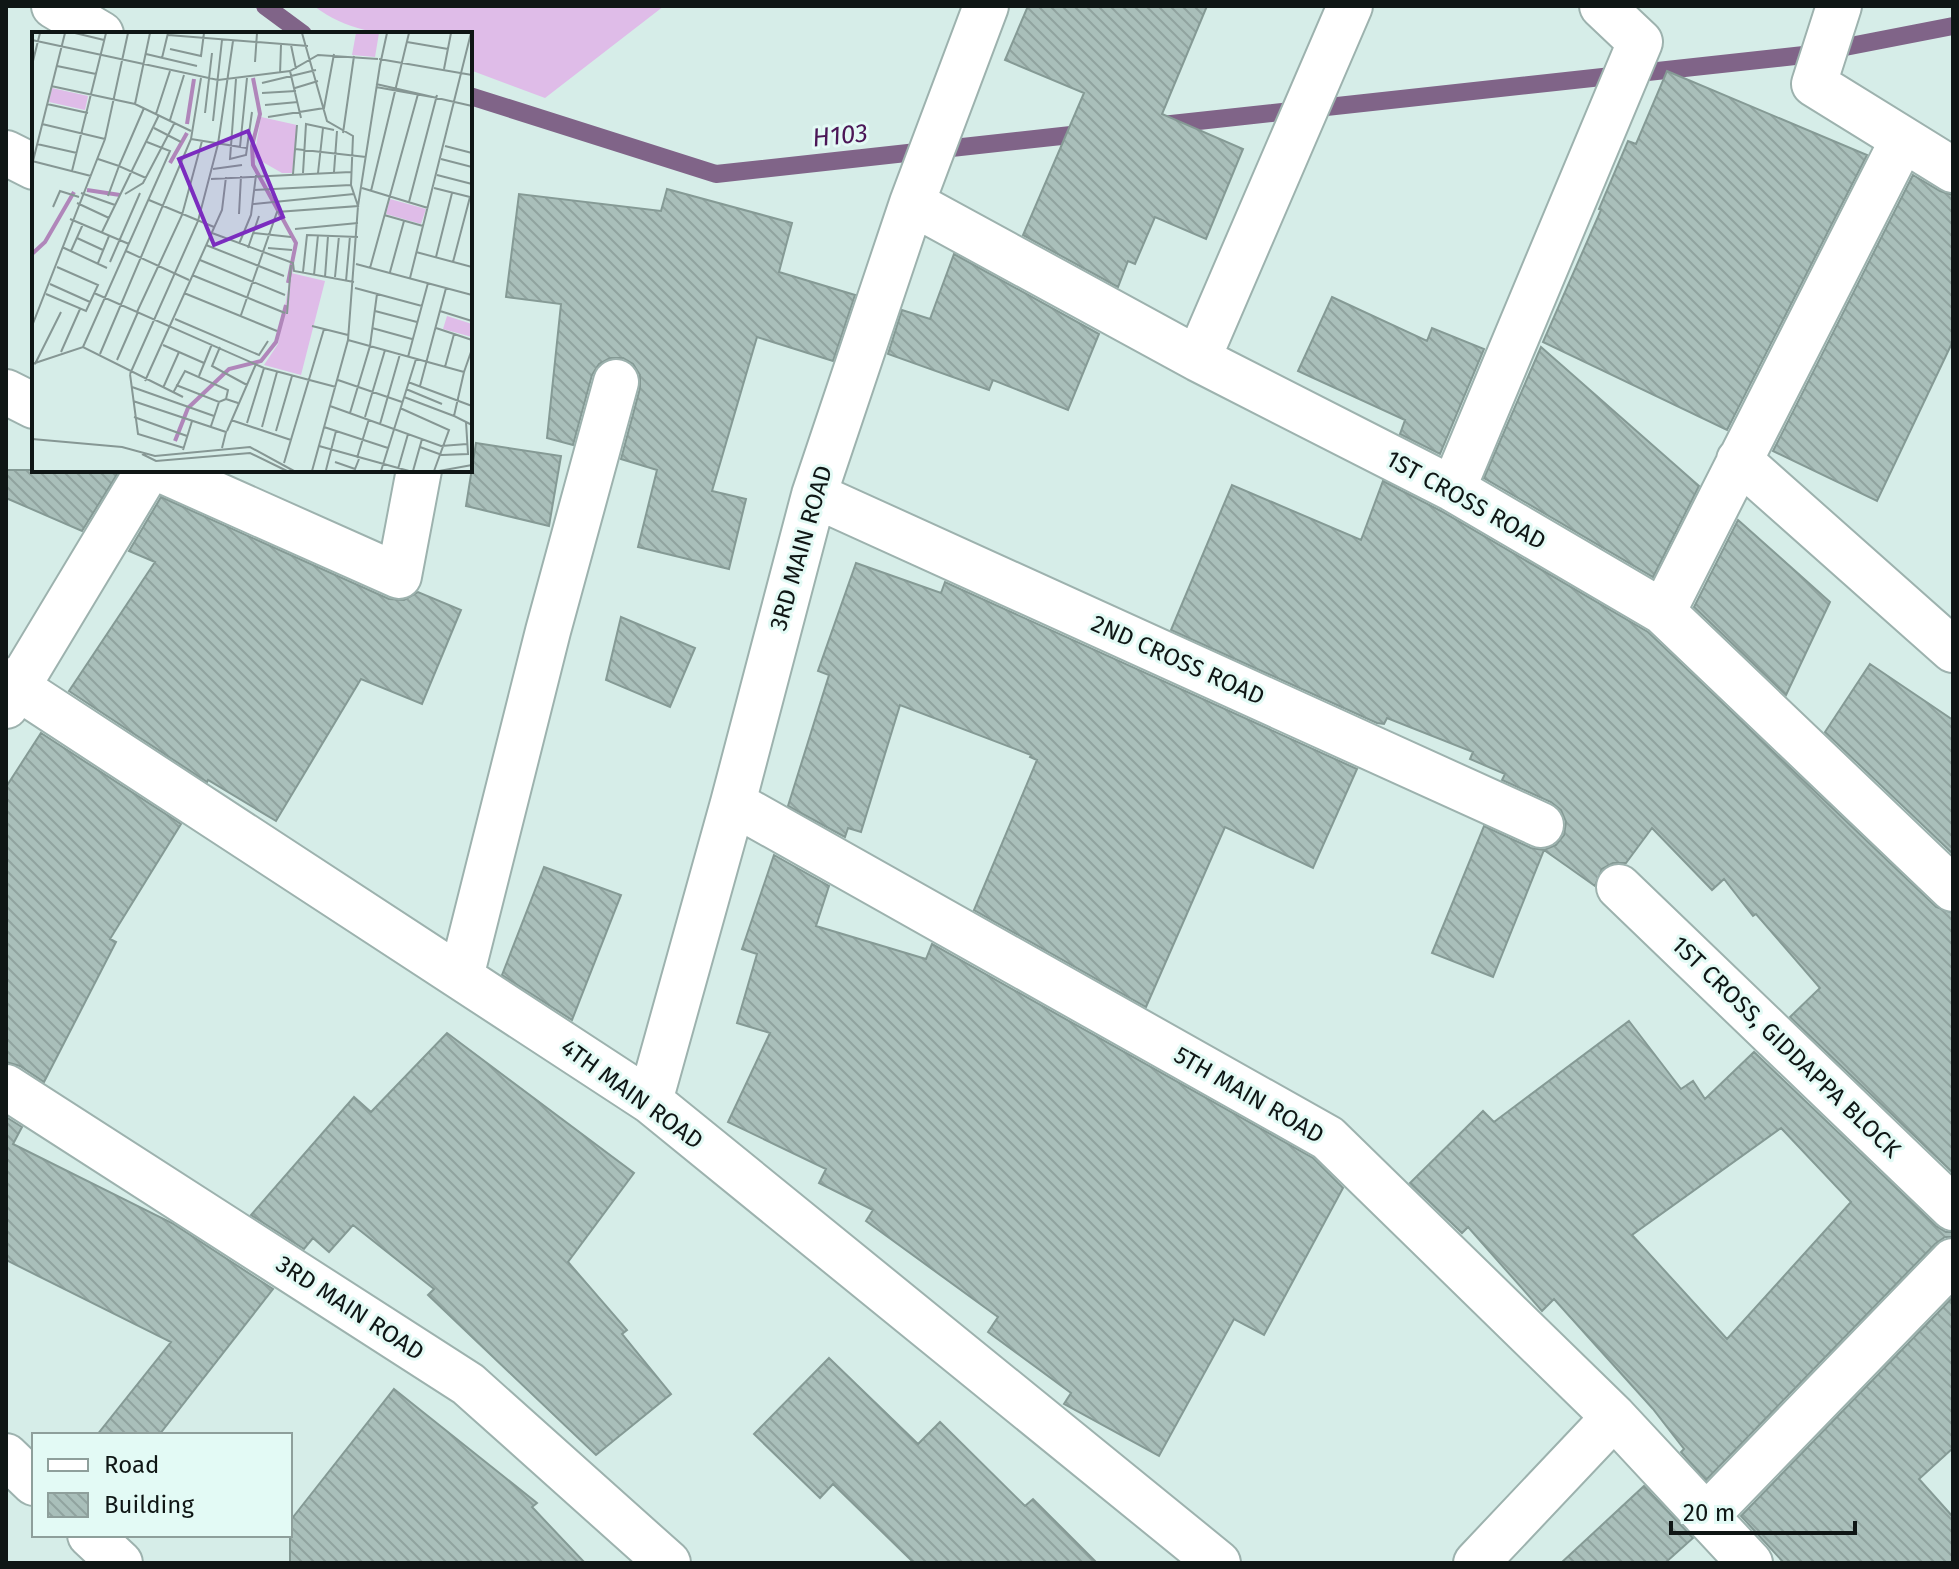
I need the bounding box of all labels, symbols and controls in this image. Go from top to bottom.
inset map [32,32,472,472]
water label: H103 [811,117,869,154]
street label: 1ST CROSS ROAD [1381,445,1551,555]
street label: 3RD MAIN ROAD [764,462,838,634]
street label: 2ND CROSS ROAD [1087,609,1269,711]
street label: 1ST CROSS, GIDDAPPA BLOCK [1666,930,1907,1164]
street label: 4TH MAIN ROAD [555,1033,709,1155]
street label: 5TH MAIN ROAD [1169,1041,1329,1149]
street label: 3RD MAIN ROAD [271,1250,429,1366]
legend [32,1433,292,1537]
text: Road [104,1451,159,1479]
scale bar [1671,1485,1855,1535]
text: Building [104,1491,194,1519]
text: 20 m [1683,1499,1735,1527]

